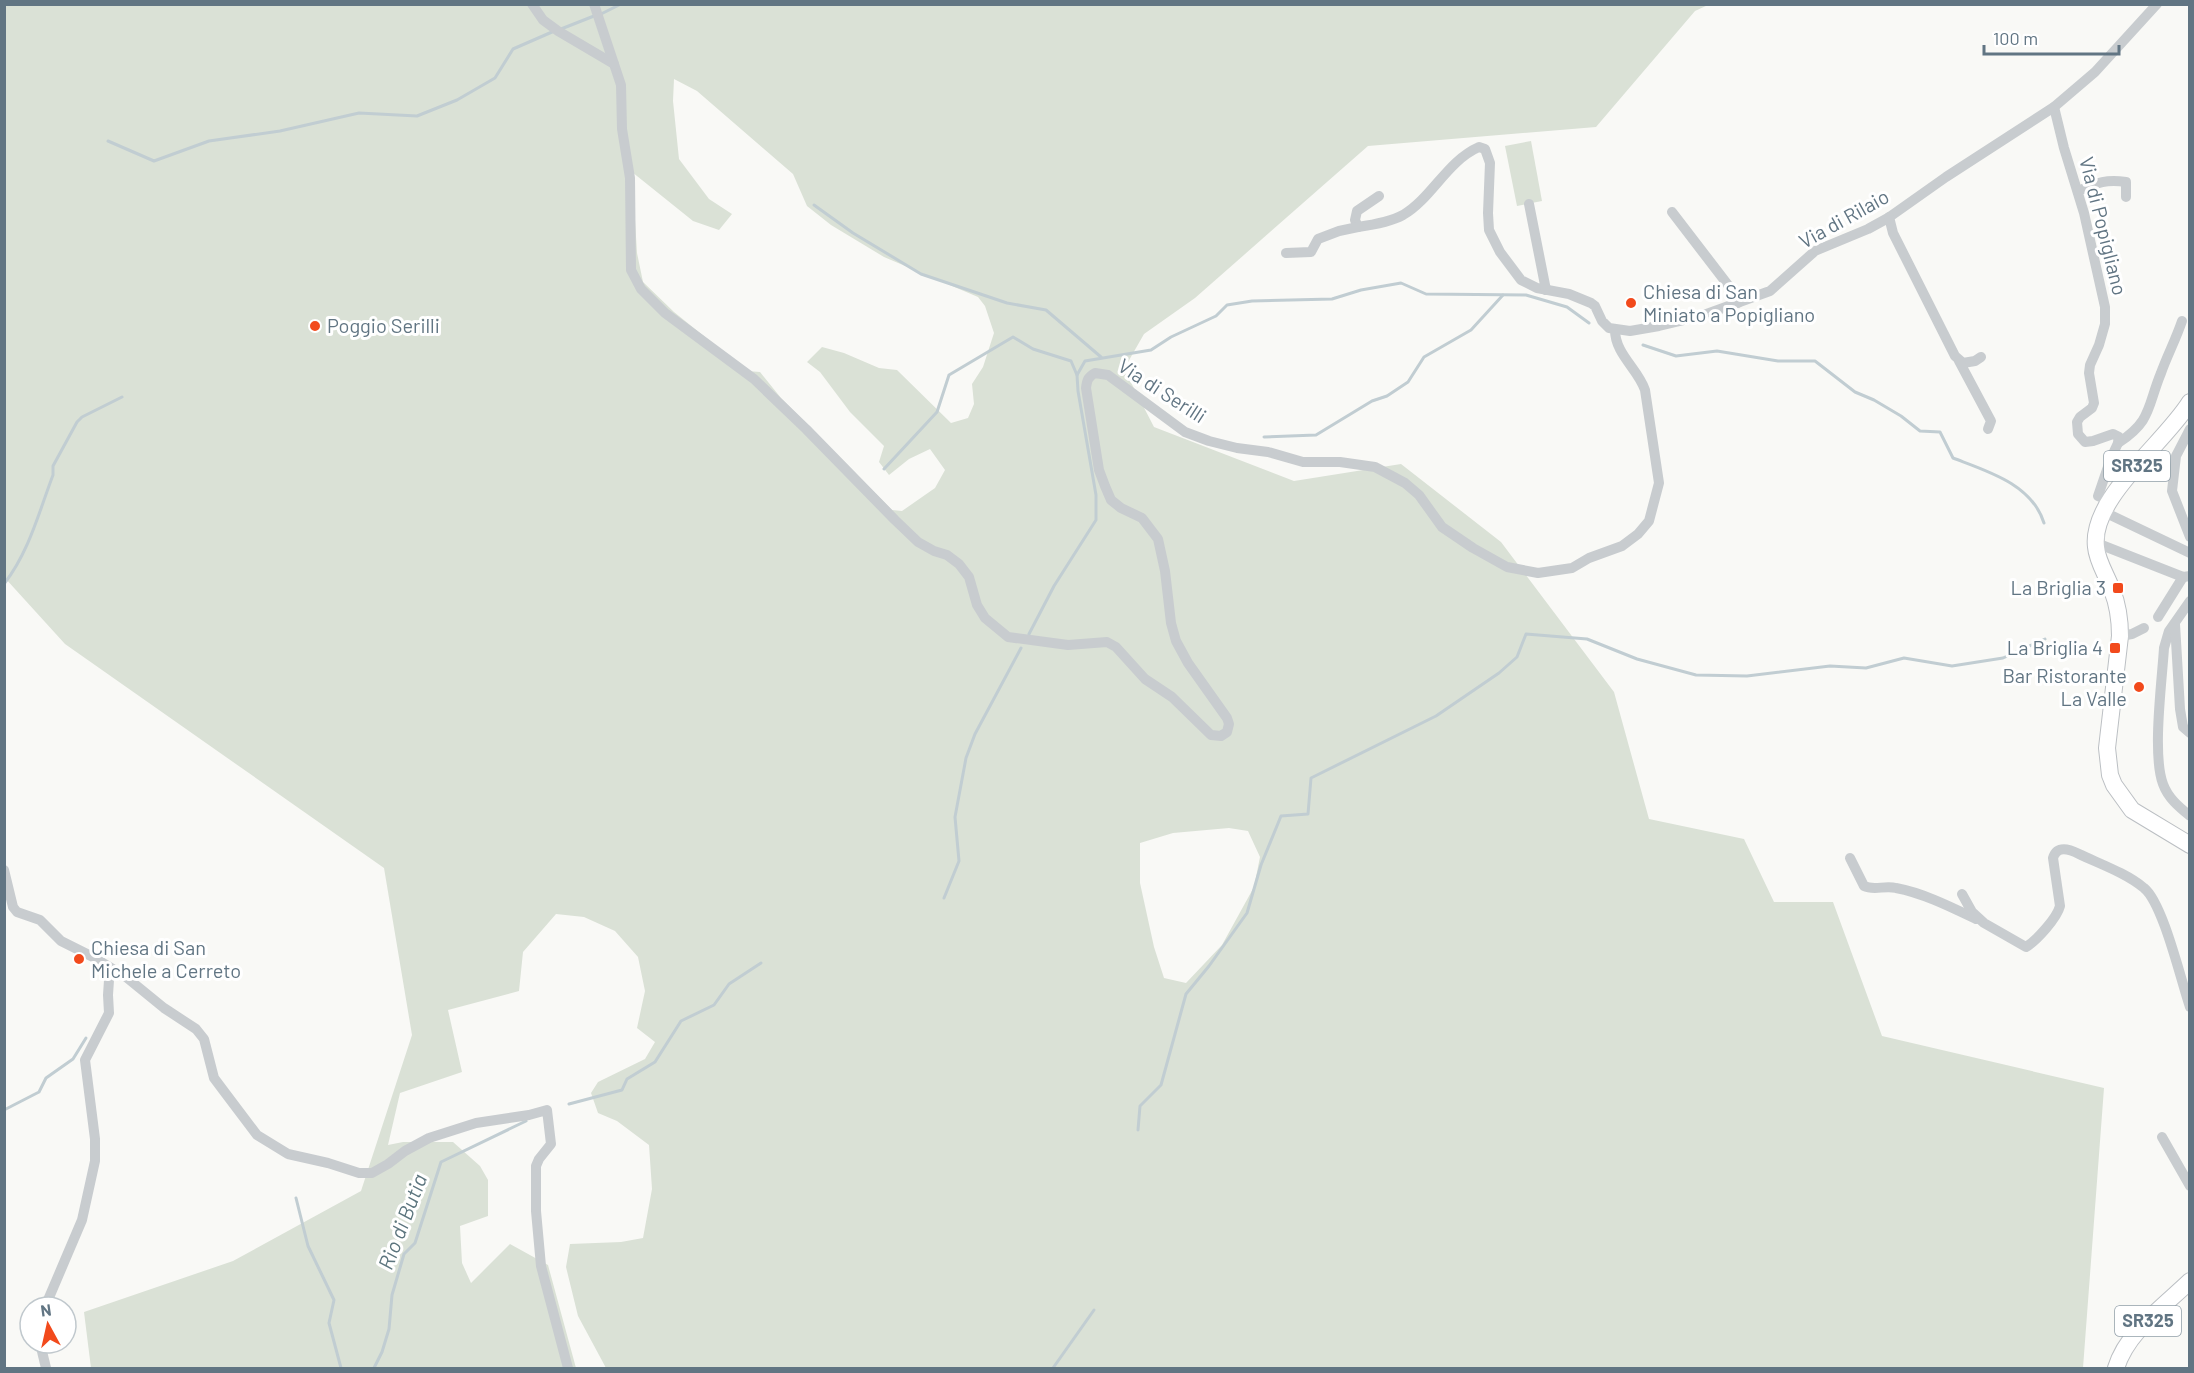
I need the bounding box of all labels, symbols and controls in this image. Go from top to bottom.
scale bar [1984,18,2119,56]
text: 100 m [1993,27,2038,49]
street label: Via di Popigliano [2075,154,2133,297]
street label: Via di Rilaio [1794,184,1893,253]
place label: Chiesa di San Miniato a Popigliano [1643,279,1815,326]
marker: Chiesa di San Miniato a Popigliano [1624,296,1638,310]
place label: Poggio Serilli [327,313,440,337]
marker: Poggio Serilli [308,319,322,333]
street label: Via di Serilli [1114,353,1211,427]
road number: SR325 [2104,451,2170,481]
place label: La Briglia 3 [2011,575,2106,599]
marker: La Briglia 3 [2111,581,2125,595]
place label: La Briglia 4 [2007,635,2103,659]
marker: La Briglia 4 [2108,641,2122,655]
place label: Bar Ristorante La Valle [2002,663,2127,710]
marker: Bar Ristorante La Valle [2132,680,2146,694]
place label: Chiesa di San Michele a Cerreto [91,935,241,982]
marker: Chiesa di San Michele a Cerreto [72,952,86,966]
water label: Rio di Butia [372,1170,431,1273]
north arrow [18,1295,78,1355]
text: N [39,1300,52,1320]
road number: SR325 [2115,1306,2181,1336]

